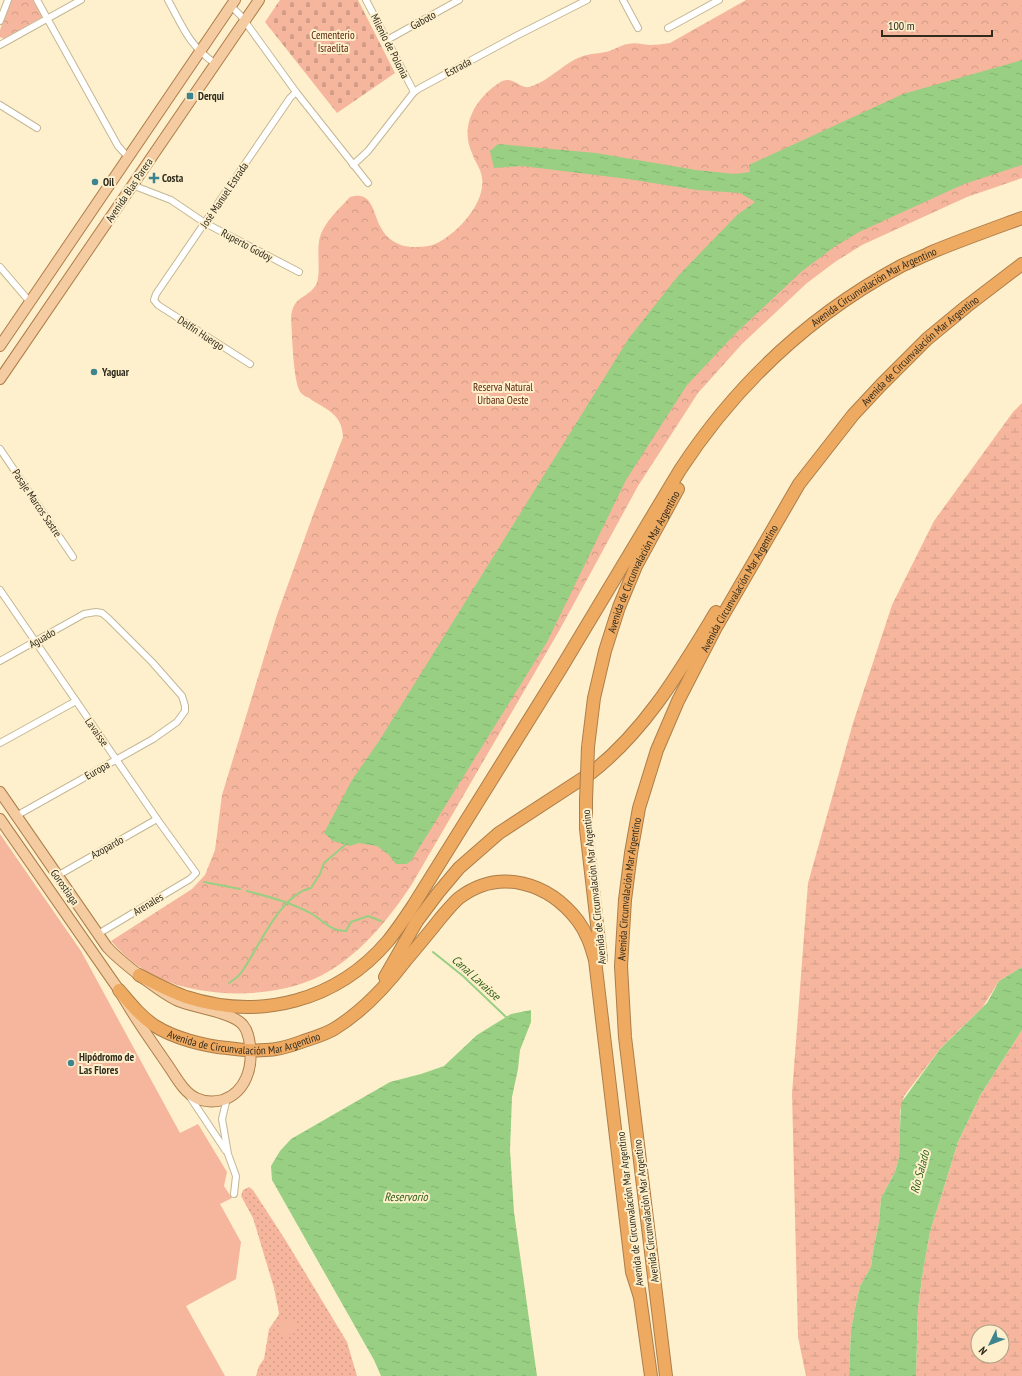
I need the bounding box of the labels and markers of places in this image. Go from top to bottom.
place label: Derqui [198,89,225,103]
marker: Derqui [185,91,195,101]
place label: Costa [162,171,184,185]
marker: Costa [149,173,159,183]
place label: Oil [103,175,115,189]
marker: Oil [90,177,100,187]
place label: Yaguar [101,365,130,379]
marker: Yaguar [89,367,99,377]
place label: Hipódromo de Las Flores [79,1050,135,1077]
marker: Hipódromo de Las Flores [66,1058,76,1068]

